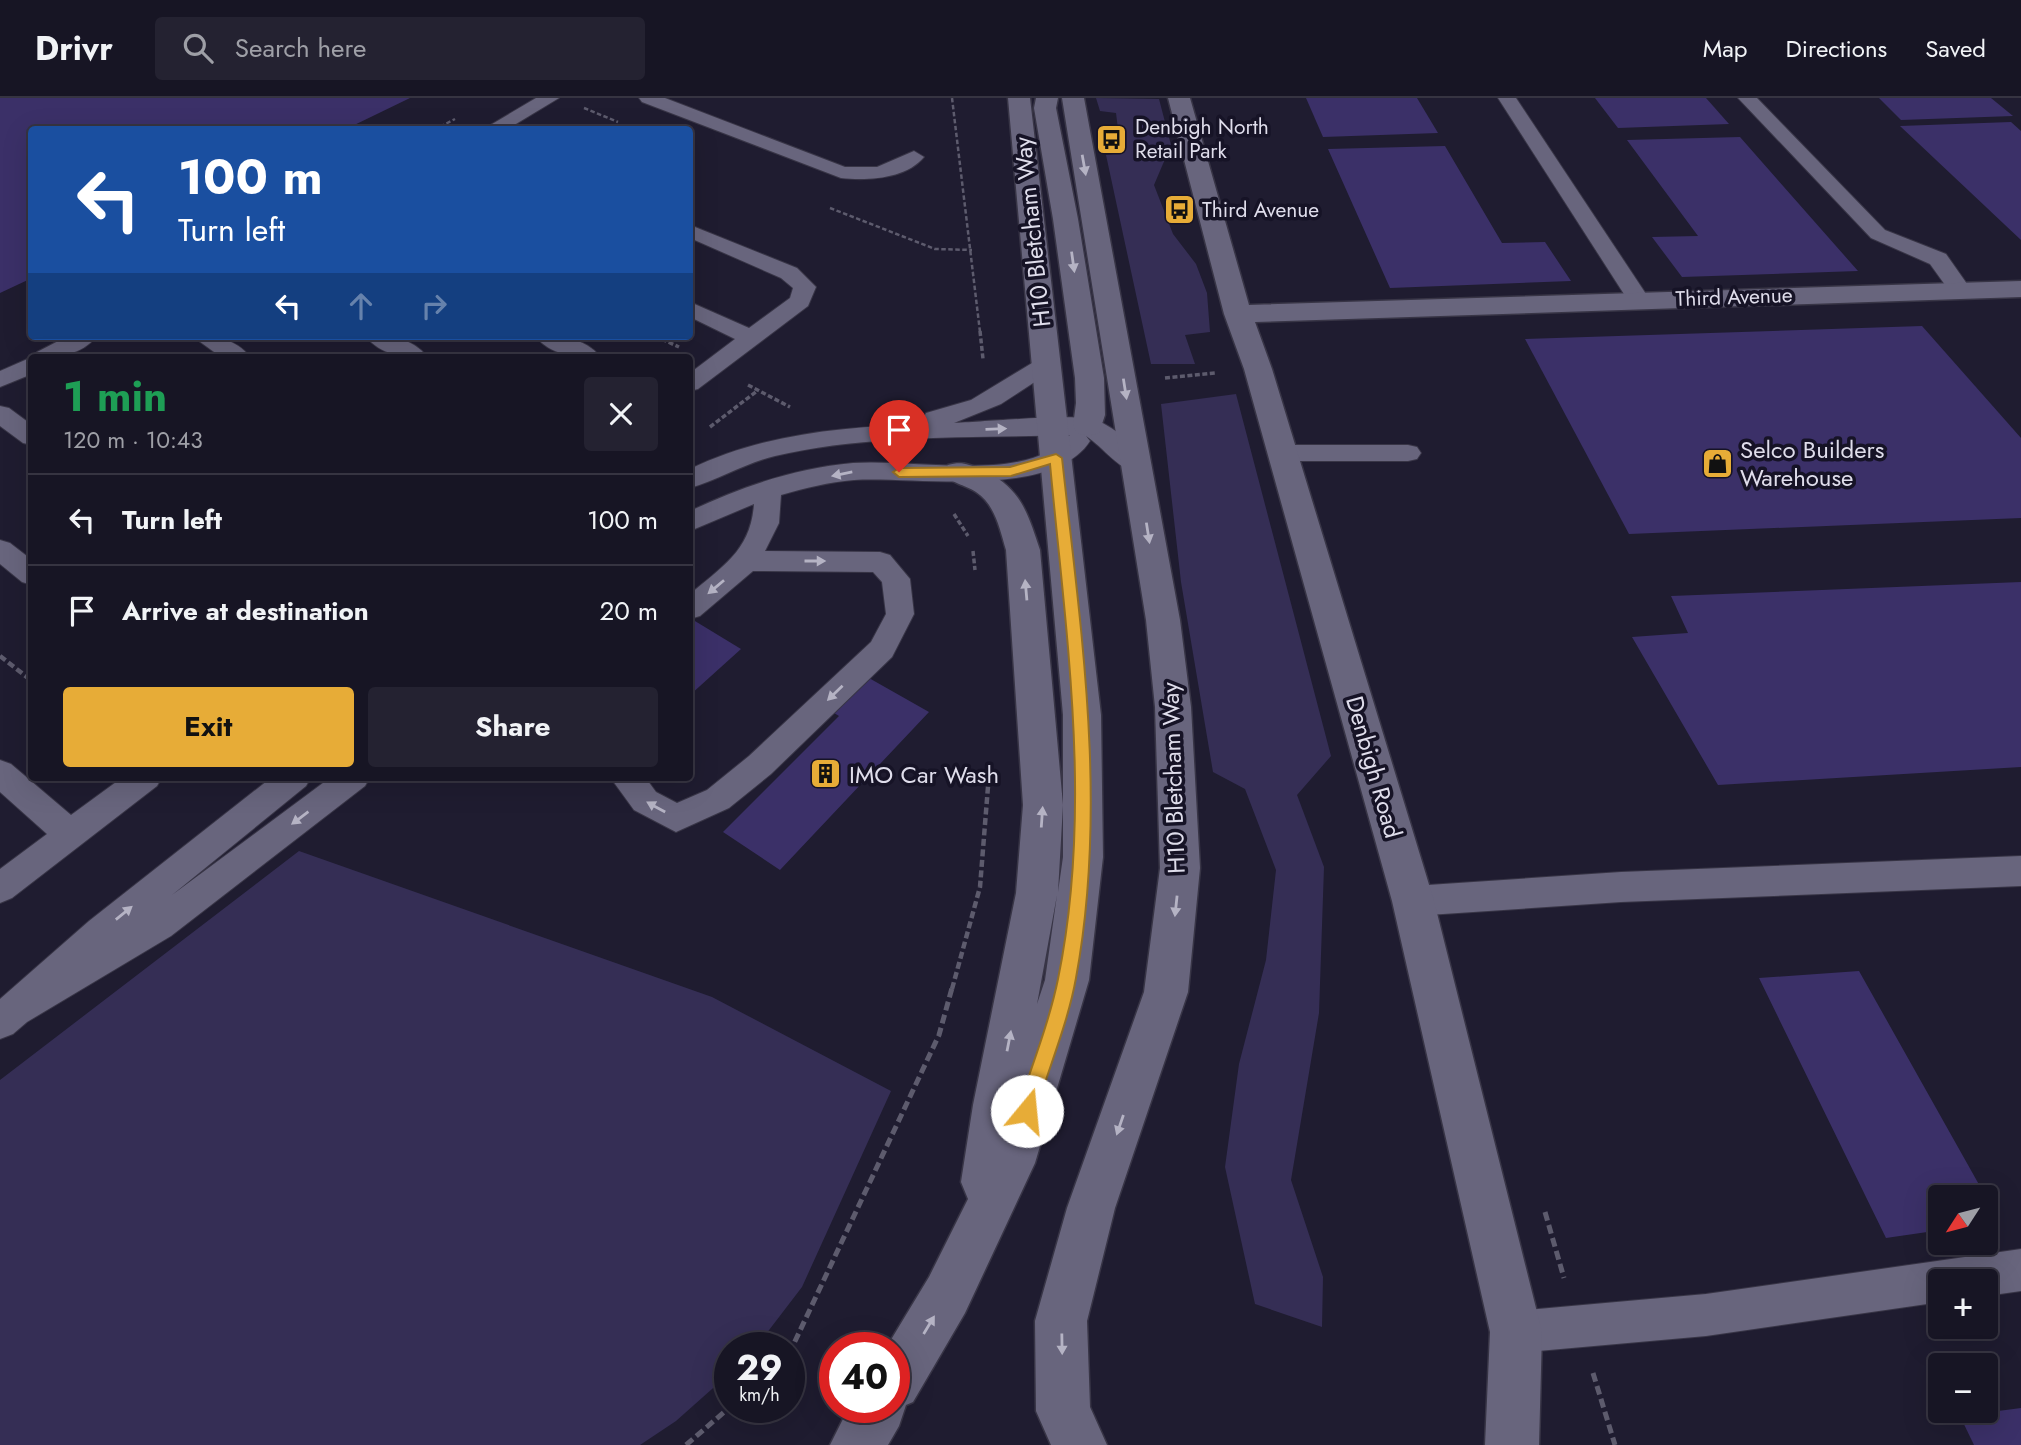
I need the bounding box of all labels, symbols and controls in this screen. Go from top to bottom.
search box [155,17,645,80]
text: Drivr [35,25,113,72]
icon: search [179,29,217,67]
text: Search here [235,29,366,67]
text: Map [1703,31,1748,66]
text: Directions [1786,31,1887,66]
text: Saved [1925,31,1986,66]
place label: Denbigh North Retail Park [1135,112,1269,166]
bus stop icon: Denbigh North Retail Park [1095,122,1129,156]
street label: H10 Bletcham Way [1005,135,1059,329]
text: 100 m [178,142,323,212]
icon: left [63,154,154,245]
one-way arrow [1079,154,1090,176]
bus stop icon: Third Avenue [1162,193,1196,227]
place label: Third Avenue [1202,195,1319,225]
text: Turn left [178,207,285,253]
one-way arrow [1067,251,1078,273]
street label: Third Avenue [1675,280,1793,314]
icon: left [269,287,307,325]
icon: ahead [342,287,380,325]
icon: right [415,287,453,325]
text: 1 min [63,366,167,427]
button: close [584,377,658,451]
one-way arrow [1120,378,1131,400]
pin [869,400,929,472]
icon: arrive [880,411,918,449]
text: 120 m · 10:43 [63,423,203,457]
one-way arrow [985,424,1007,435]
place label: Selco Builders Warehouse [1740,432,1885,495]
shop icon: Selco Builders Warehouse [1700,446,1734,480]
one-way arrow [831,469,853,480]
icon: left [63,501,101,539]
text: Turn left [122,501,222,539]
text: 100 m [587,501,658,539]
one-way arrow [1143,522,1154,544]
one-way arrow [804,555,826,567]
one-way arrow [707,579,724,594]
one-way arrow [1020,579,1031,601]
icon: arrive [63,592,101,630]
text: Arrive at destination [122,592,369,630]
text: 20 m [600,592,658,630]
street label: H10 Bletcham Way [1152,681,1194,874]
one-way arrow [827,685,844,702]
button: Exit [63,687,354,767]
button: Share [368,687,658,767]
street label: Denbigh Road [1337,692,1411,842]
building icon: IMO Car Wash [809,757,843,791]
place label: IMO Car Wash [849,757,999,792]
one-way arrow [646,801,665,813]
one-way arrow [1037,805,1048,827]
one-way arrow [291,811,309,825]
one-way arrow [1170,895,1181,917]
one-way arrow [115,907,133,921]
one-way arrow [1003,1030,1014,1052]
position arrow [990,1074,1064,1148]
one-way arrow [1114,1114,1125,1135]
north arrow [1928,1185,1998,1255]
map controls [1928,1185,1998,1423]
button: + [1928,1269,1998,1339]
one-way arrow [923,1315,935,1334]
speed limit sign: 40 [819,1332,910,1423]
one-way arrow [1056,1333,1067,1355]
text: 29 [736,1343,783,1393]
button: − [1928,1353,1998,1423]
text: km/h [739,1382,780,1408]

